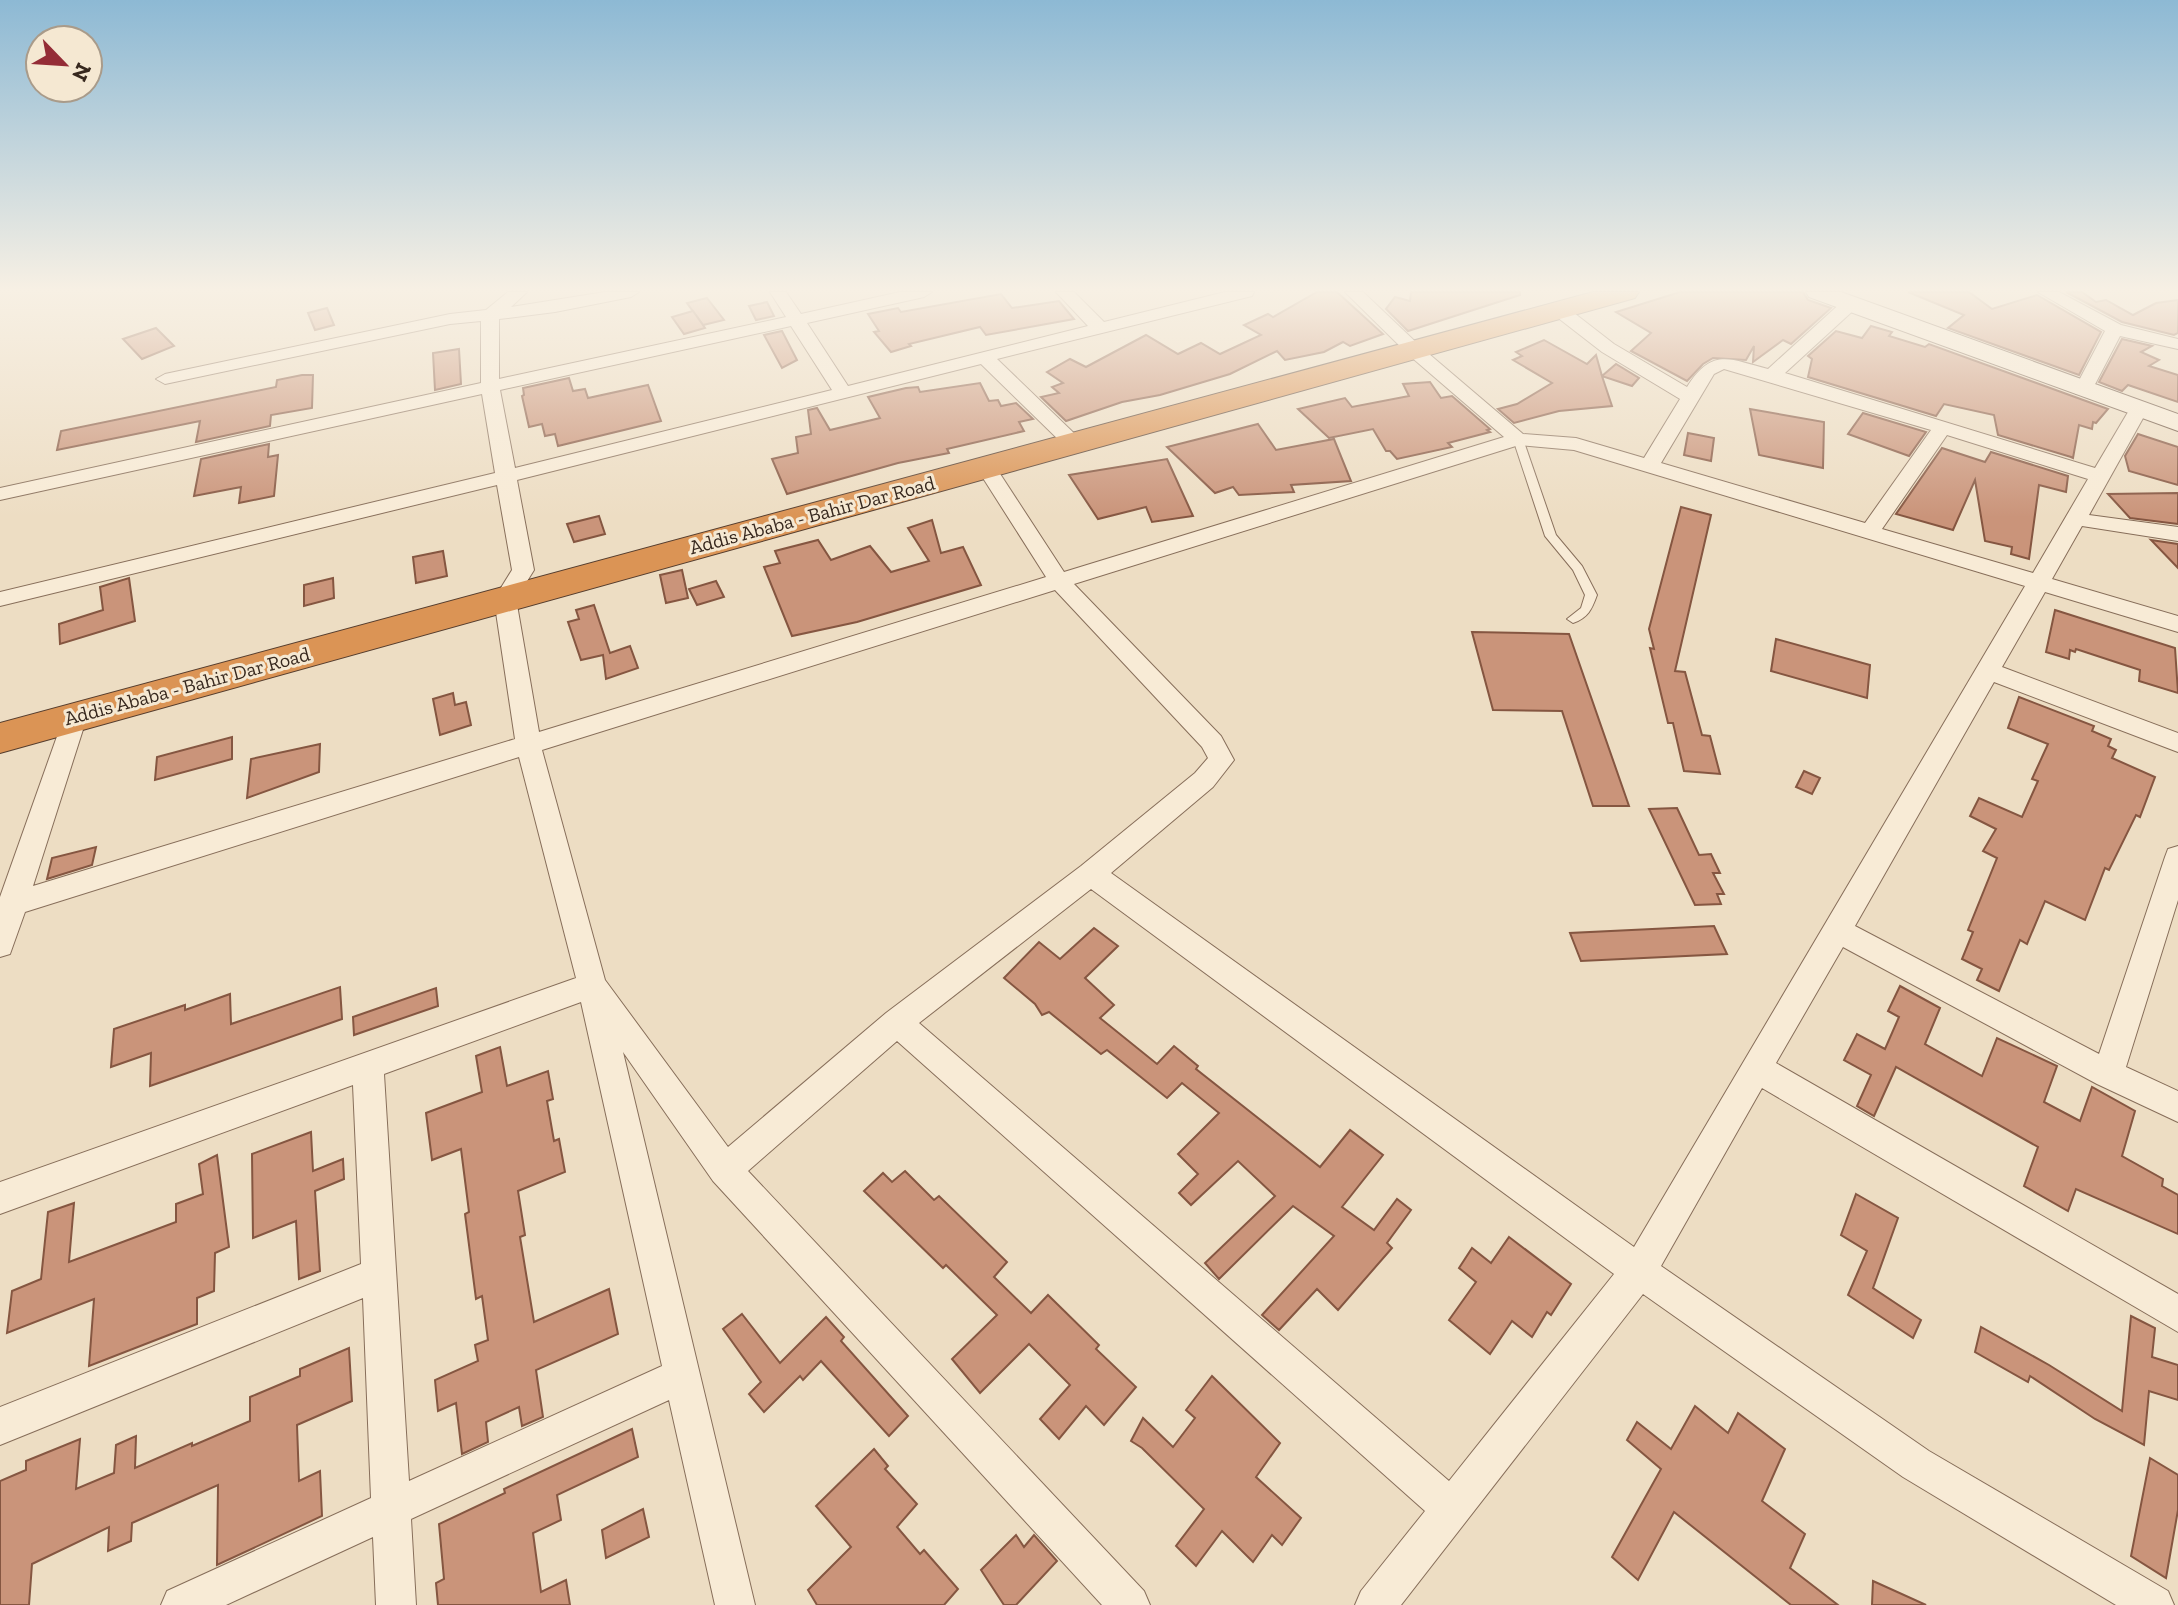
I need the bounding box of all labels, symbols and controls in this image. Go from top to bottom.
north arrow [24,24,104,104]
text: N [66,59,97,86]
street label: Addis Ababa - Bahir Dar Road [687,471,937,559]
street label: Addis Ababa - Bahir Dar Road [62,642,312,730]

